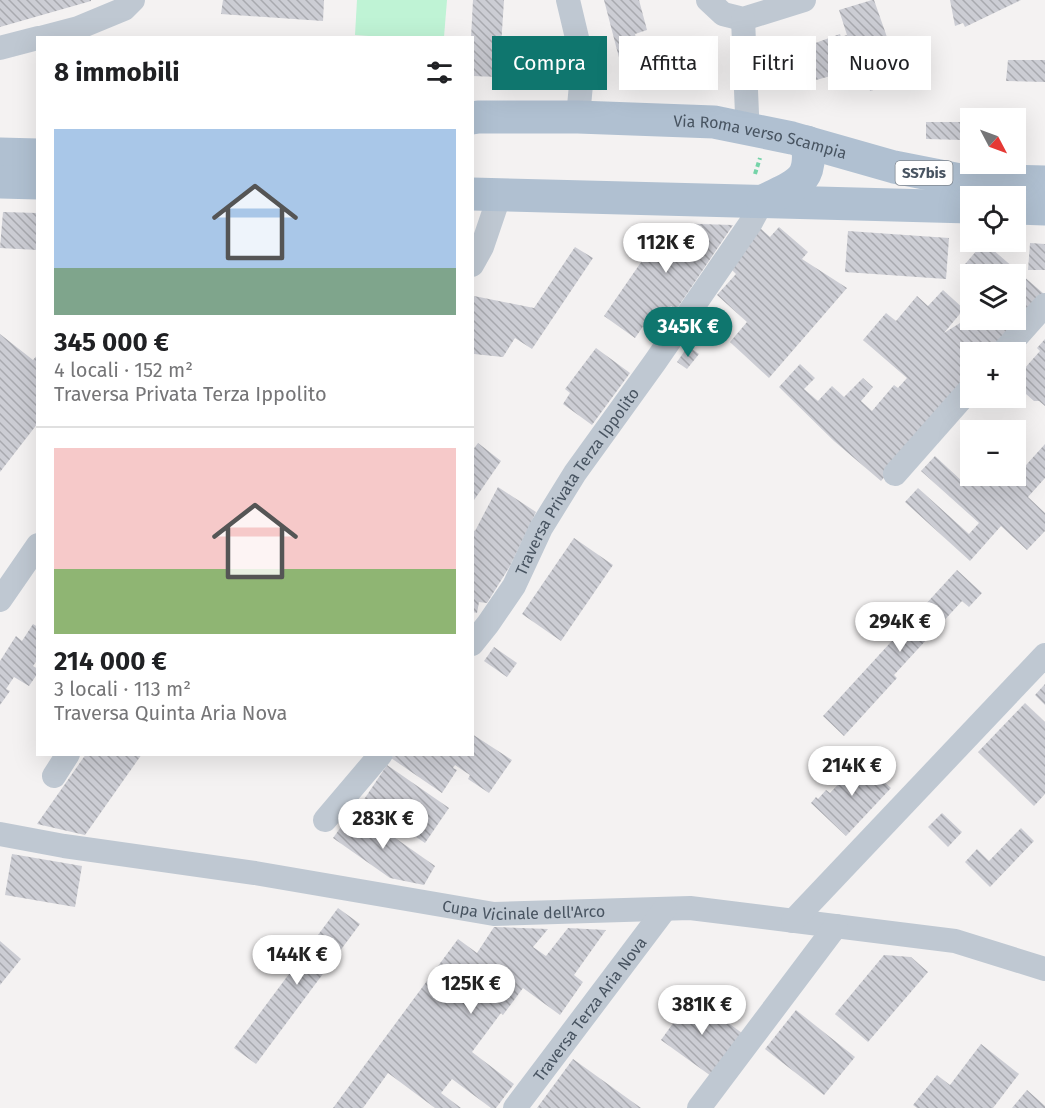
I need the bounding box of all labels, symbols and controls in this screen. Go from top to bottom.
chip: Compra [492,36,607,90]
chip: Affitta [619,36,718,90]
chip: Filtri [730,36,816,90]
chip: Nuovo [828,36,931,90]
icon: filters [423,56,456,89]
text: 8 immobili [54,57,180,88]
north arrow [960,108,1026,174]
map controls [960,108,1026,486]
street label: Via Roma verso Scampia [673,111,849,163]
road number: SS7bis [896,161,952,185]
icon: home [201,168,309,276]
button: locate [960,186,1026,252]
pin: 112K € [617,223,715,274]
text: 112K € [637,230,695,254]
button: layers [960,264,1026,330]
pin: 345K € [639,307,737,358]
text: 345K € [657,314,719,338]
text: 345 000 € [54,327,169,358]
button: + [960,342,1026,408]
text: 4 locali · 152 m² [54,358,193,382]
text: Traversa Privata Terza Ippolito [54,382,327,406]
street label: Traversa Privata Terza Ippolito [511,384,643,578]
button: − [960,420,1026,486]
icon: home [201,487,309,595]
pin: 294K € [851,602,949,653]
text: 294K € [869,609,931,633]
text: 214 000 € [54,646,167,677]
text: 3 locali · 113 m² [54,677,191,701]
text: Traversa Quinta Aria Nova [54,701,287,725]
pin: 214K € [803,746,901,797]
text: 214K € [822,753,882,777]
pin: 283K € [334,799,432,850]
text: 283K € [352,806,414,830]
street label: Cupa Vicinale dell'Arco [441,896,605,924]
street label: Traversa Terza Aria Nova [529,933,650,1085]
pin: 144K € [248,935,346,986]
text: 144K € [266,942,328,966]
pin: 125K € [422,964,520,1015]
text: 125K € [441,971,501,995]
pin: 381K € [653,985,751,1036]
text: 381K € [672,992,732,1016]

